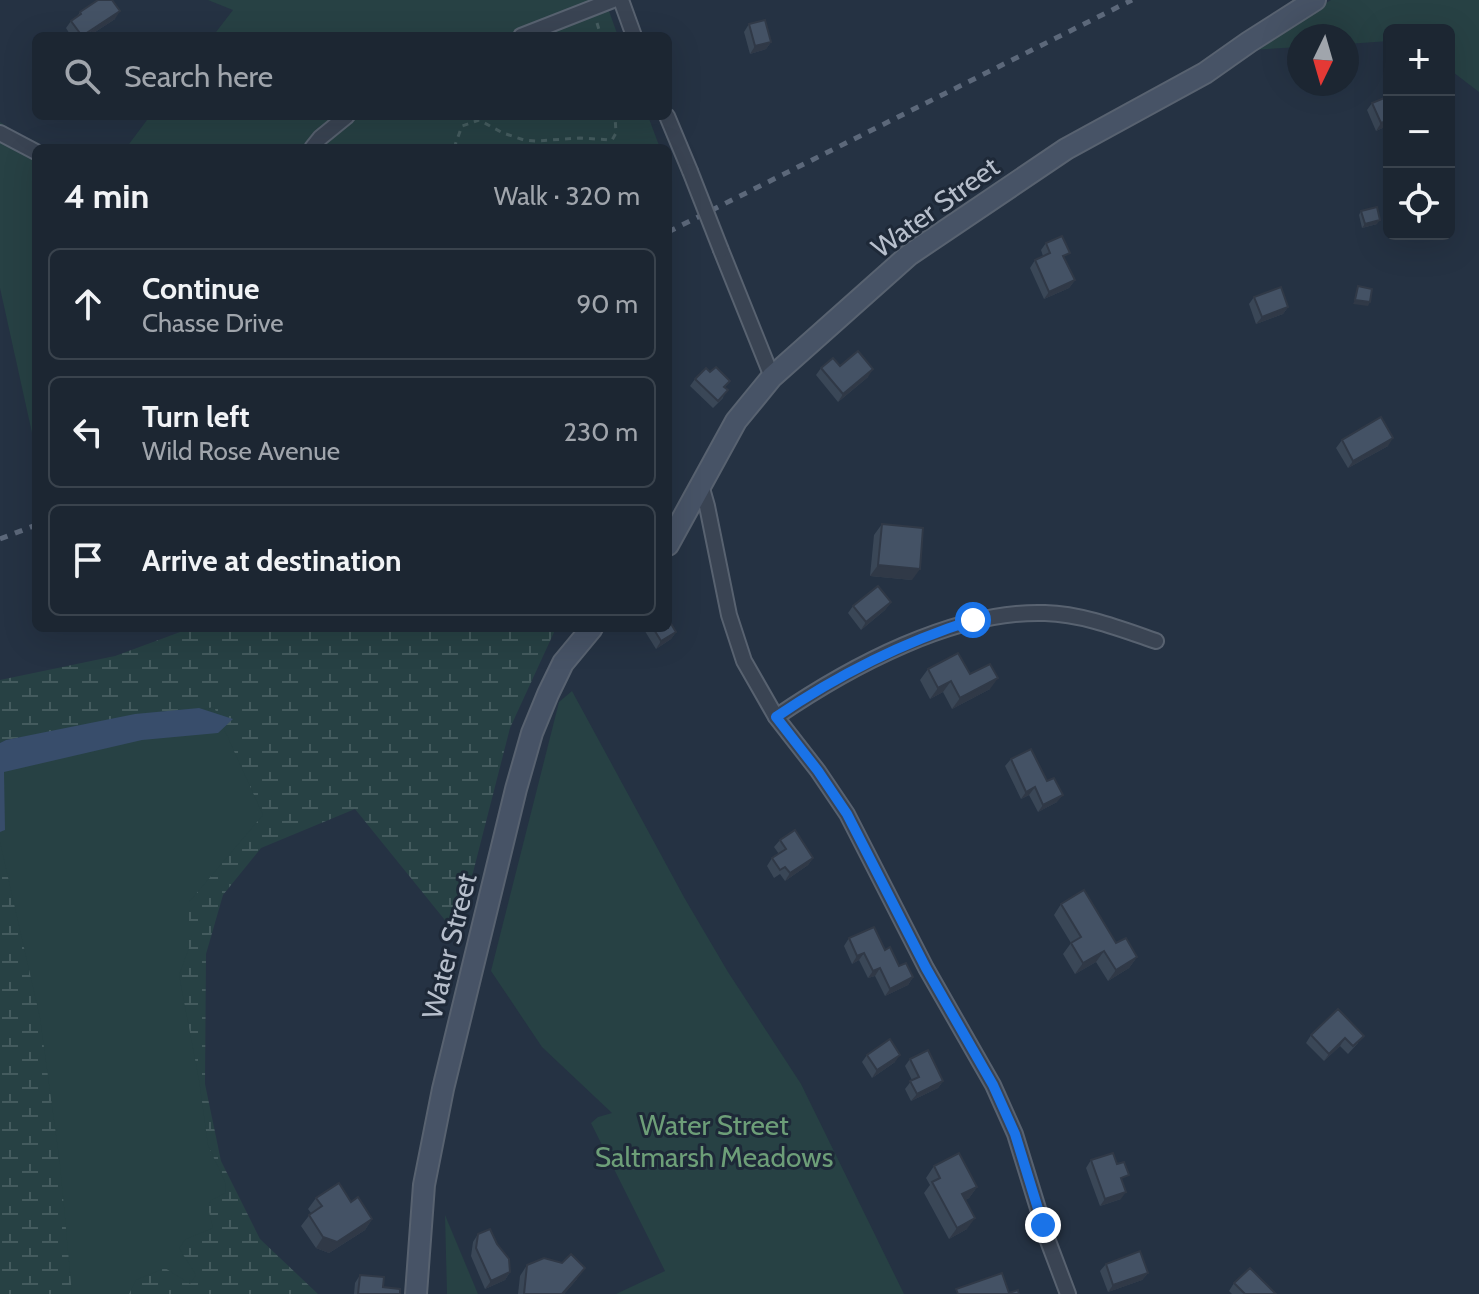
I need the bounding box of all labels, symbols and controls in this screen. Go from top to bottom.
north arrow [1287,24,1359,96]
map controls [1383,24,1455,240]
button: + [1383,24,1455,96]
search box [32,32,672,120]
icon: search [60,54,104,98]
text: Search here [124,58,273,95]
button: − [1383,96,1455,168]
street label: Water Street [865,149,1005,265]
button: locate [1383,168,1455,240]
text: 4 min [64,175,149,217]
text: Walk · 320 m [494,180,640,212]
text: Continue [142,270,259,307]
icon: ahead [66,282,110,326]
text: 90 m [576,288,638,320]
text: Chasse Drive [142,307,284,339]
text: Turn left [142,398,250,435]
icon: left [66,410,110,454]
text: 230 m [564,416,638,448]
text: Wild Rose Avenue [142,435,340,467]
icon: arrive [66,538,110,582]
text: Arrive at destination [142,542,402,579]
route start [955,602,991,638]
street label: Water Street [414,869,484,1023]
park label: Water Street Saltmarsh Meadows [595,1108,833,1174]
route end [1025,1207,1061,1243]

